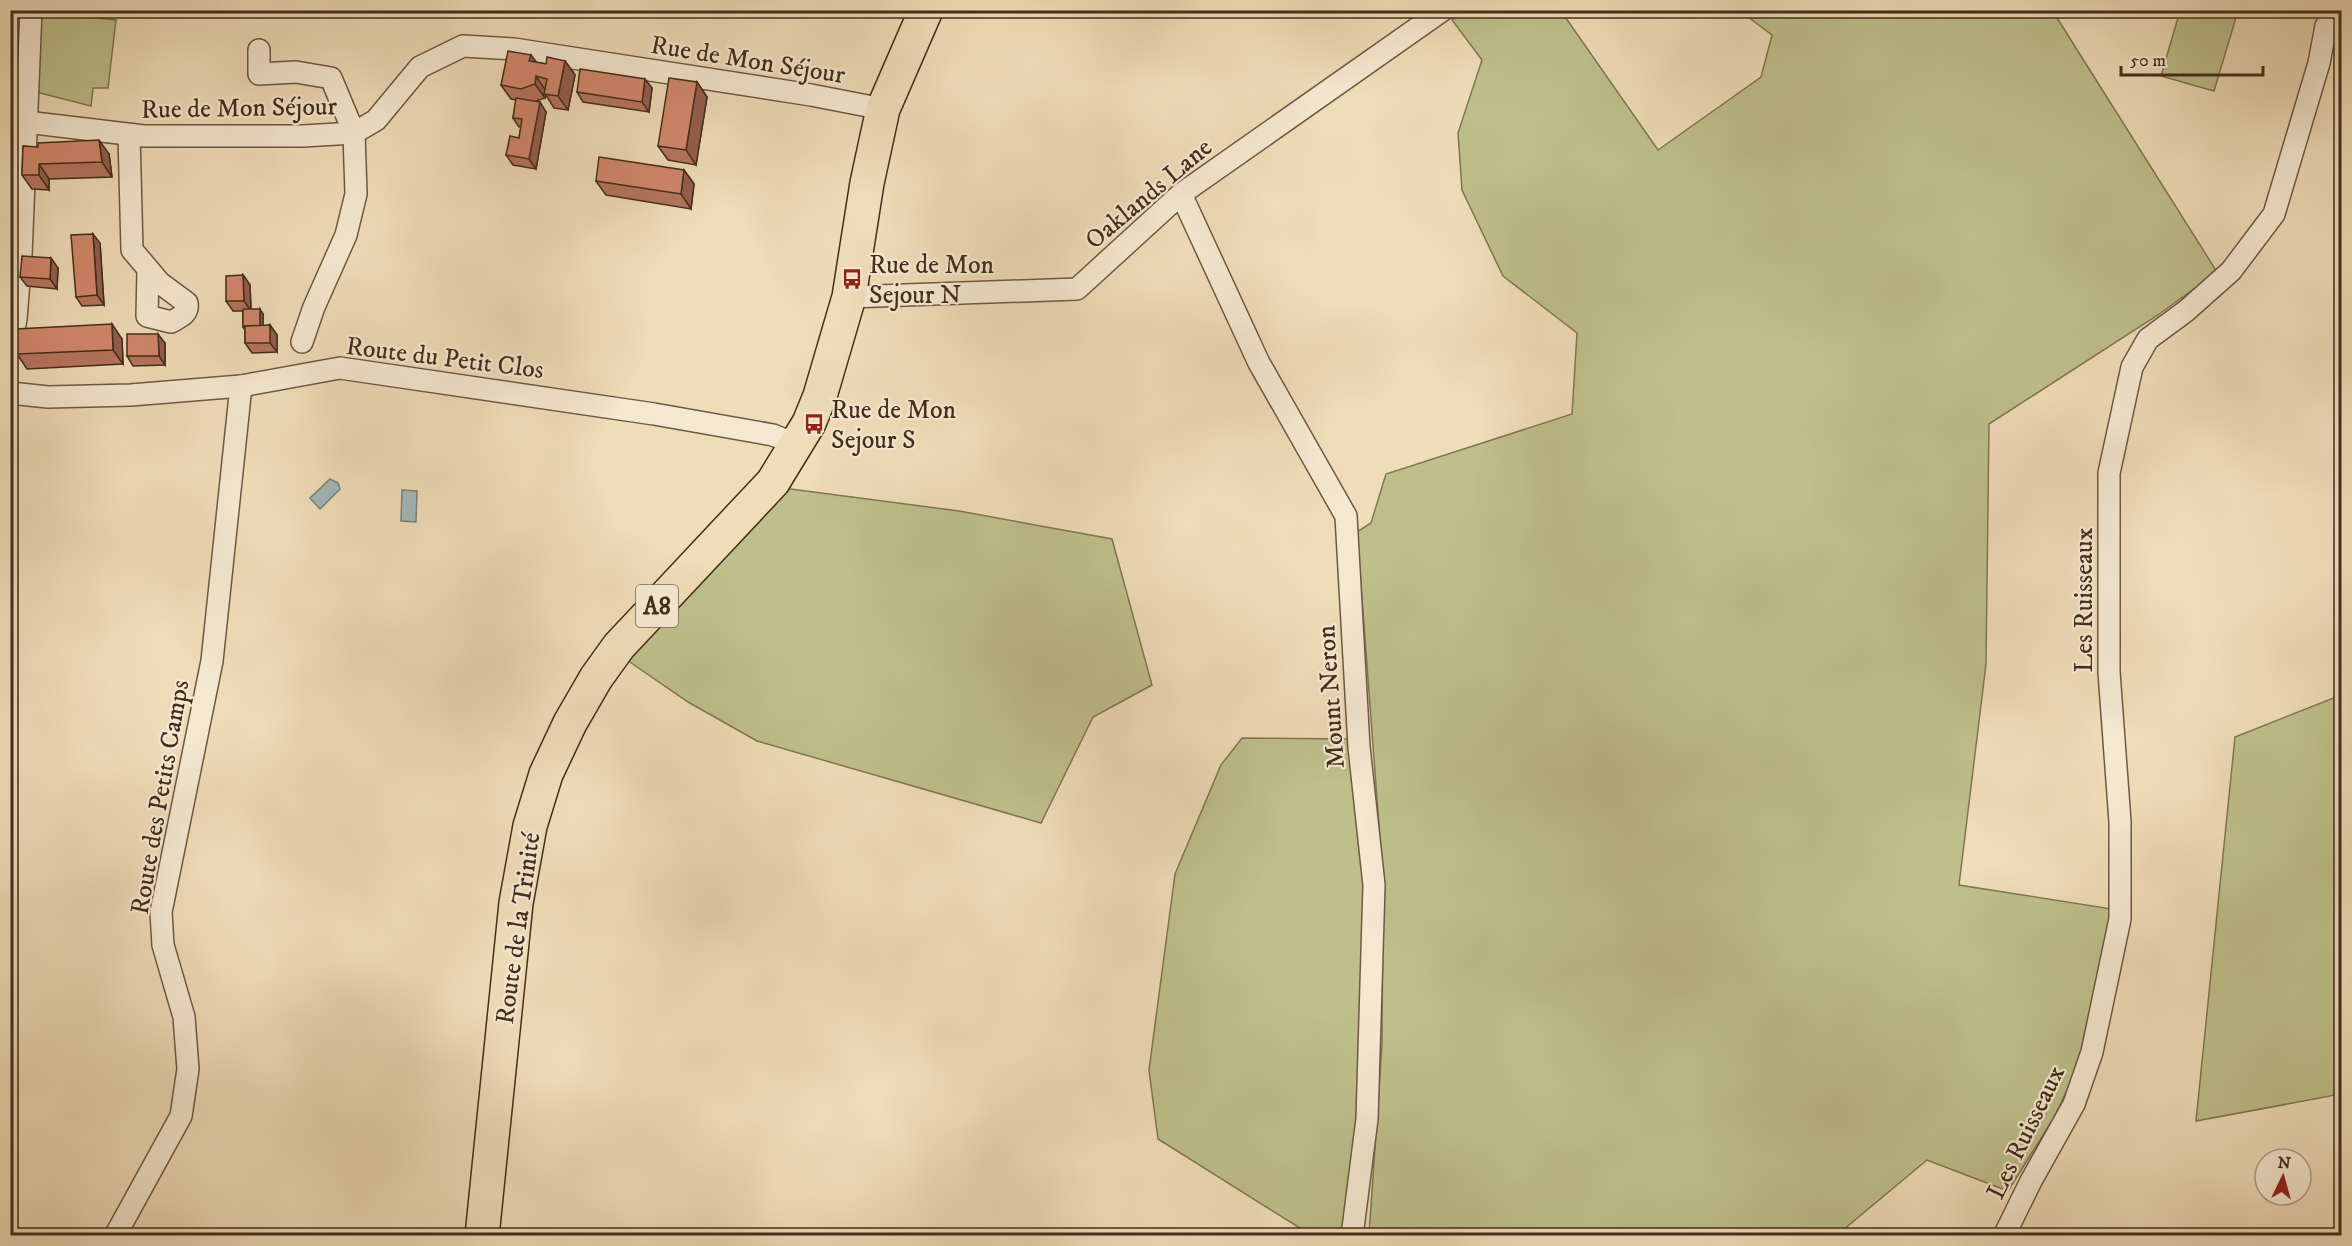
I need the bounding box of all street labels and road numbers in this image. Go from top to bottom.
street label: Rue de Mon Séjour [648,29,848,92]
street label: Rue de Mon Séjour [141,90,338,127]
street label: Oaklands Lane [1079,131,1219,257]
street label: Route du Petit Clos [344,330,546,387]
street label: Les Ruisseaux [2068,527,2101,672]
road number: A8 [636,585,678,627]
street label: Mount Neron [1310,624,1353,770]
street label: Route des Petits Camps [124,677,197,917]
street label: Route de la Trinité [489,830,548,1026]
street label: Les Ruisseaux [1980,1060,2073,1205]

